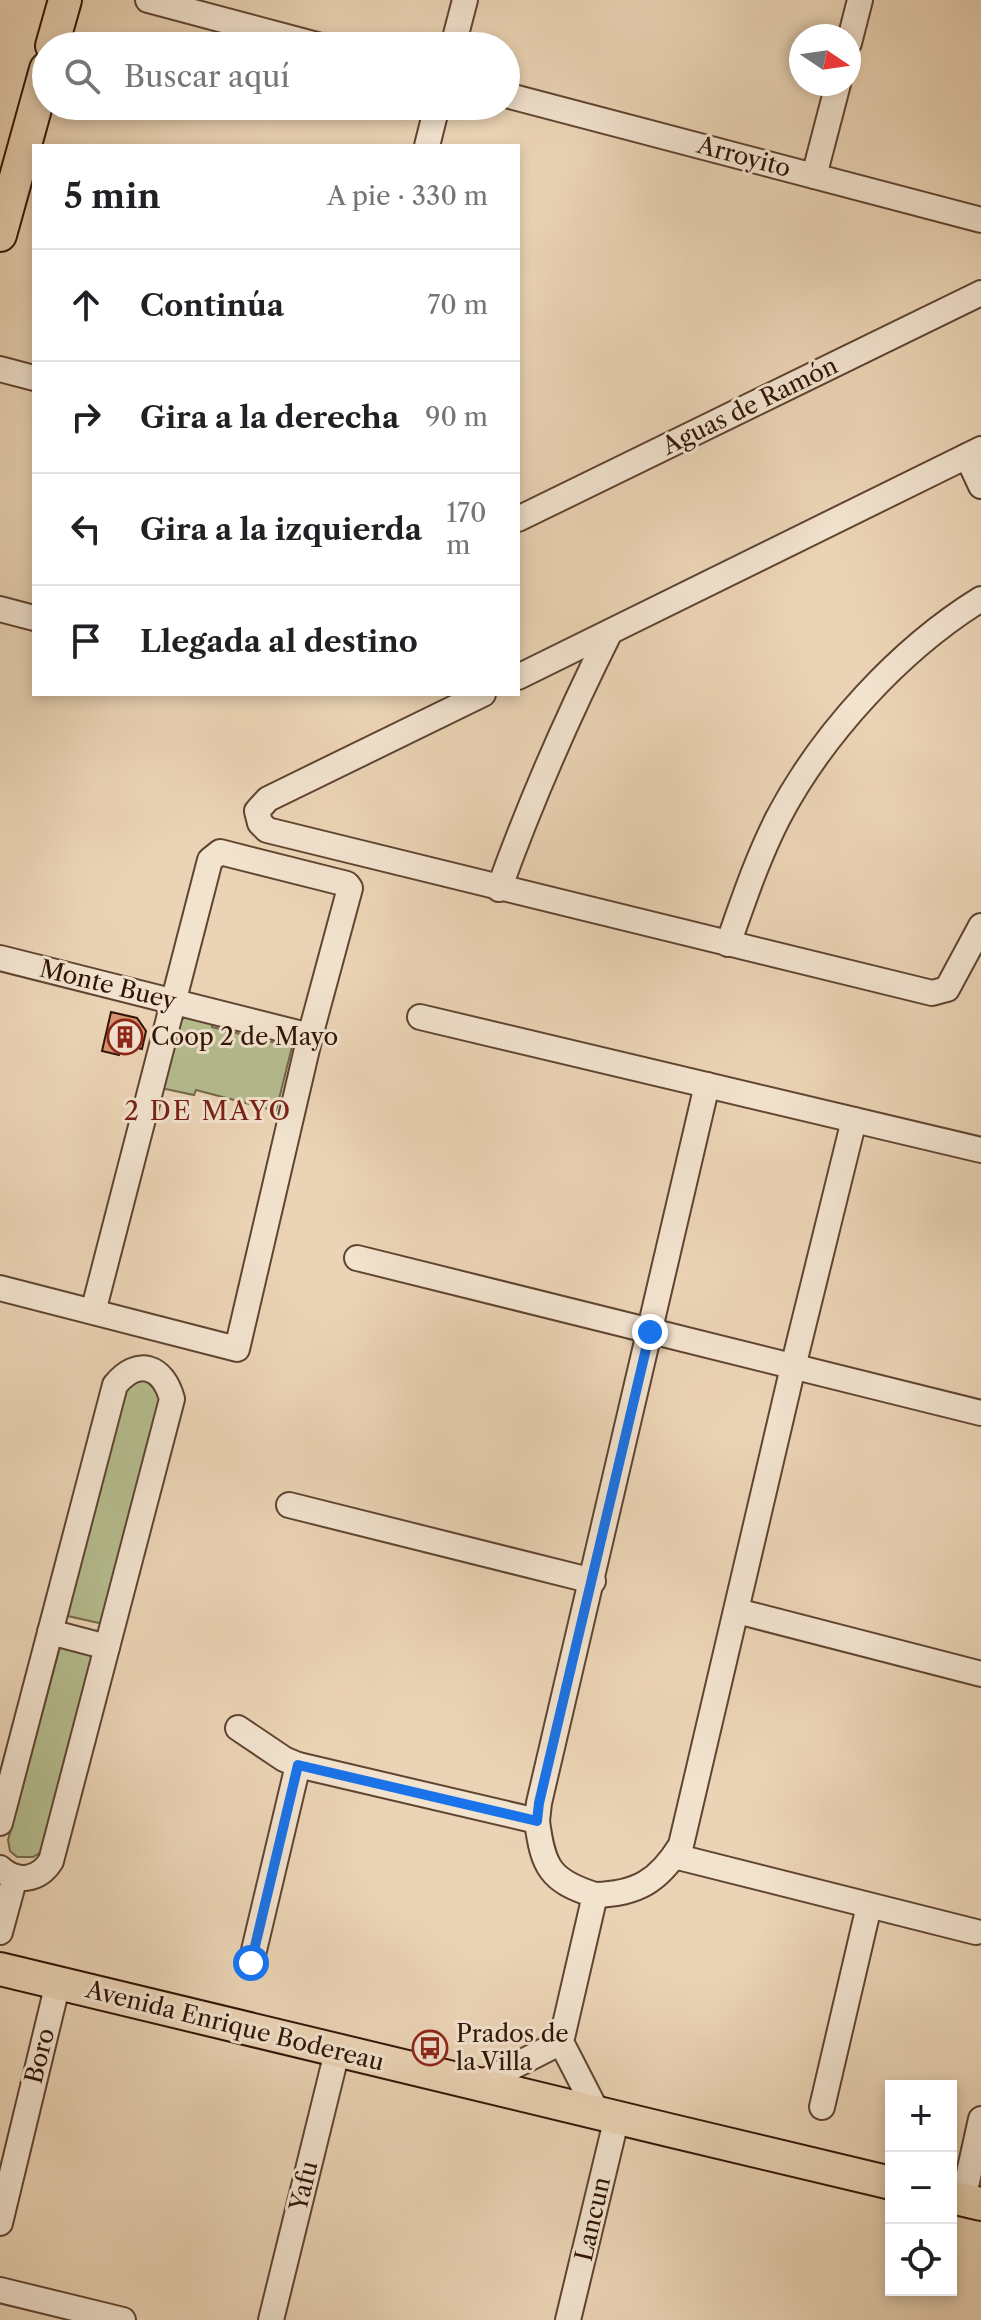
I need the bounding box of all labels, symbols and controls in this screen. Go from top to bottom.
north arrow [789,24,861,96]
search box [32,32,520,120]
icon: search [60,54,104,98]
text: Buscar aquí [124,58,290,95]
street label: Arroyito [693,130,794,183]
text: 5 min [64,175,161,217]
text: A pie · 330 m [327,180,488,212]
icon: ahead [64,283,108,327]
text: Continúa [140,287,284,324]
text: 70 m [428,289,488,321]
street label: Aguas de Ramón [657,351,842,461]
icon: right [64,395,108,439]
text: Gira a la derecha [140,399,399,436]
text: 90 m [425,401,488,433]
text: 170 m [446,497,486,561]
icon: left [64,507,108,551]
text: Gira a la izquierda [140,511,422,548]
icon: arrive [64,619,108,663]
text: Llegada al destino [140,623,418,660]
street label: Monte Buey [37,954,180,1016]
building icon: Coop 2 de Mayo [106,1018,144,1056]
place label: Coop 2 de Mayo [151,1022,338,1051]
district label: 2 DE MAYO [124,1095,292,1127]
route end [632,1314,668,1350]
route start [233,1945,269,1981]
street label: Avenida Enrique Bodereau [82,1974,387,2077]
place label: Prados de la Villa [456,2019,569,2076]
street label: Boro [19,2025,60,2087]
bus stop icon: Prados de la Villa [411,2029,449,2067]
map controls [885,2080,957,2296]
button: + [885,2080,957,2152]
button: − [885,2152,957,2224]
street label: Yafu [283,2158,324,2215]
street label: Lancun [569,2174,616,2264]
button: locate [885,2224,957,2296]

